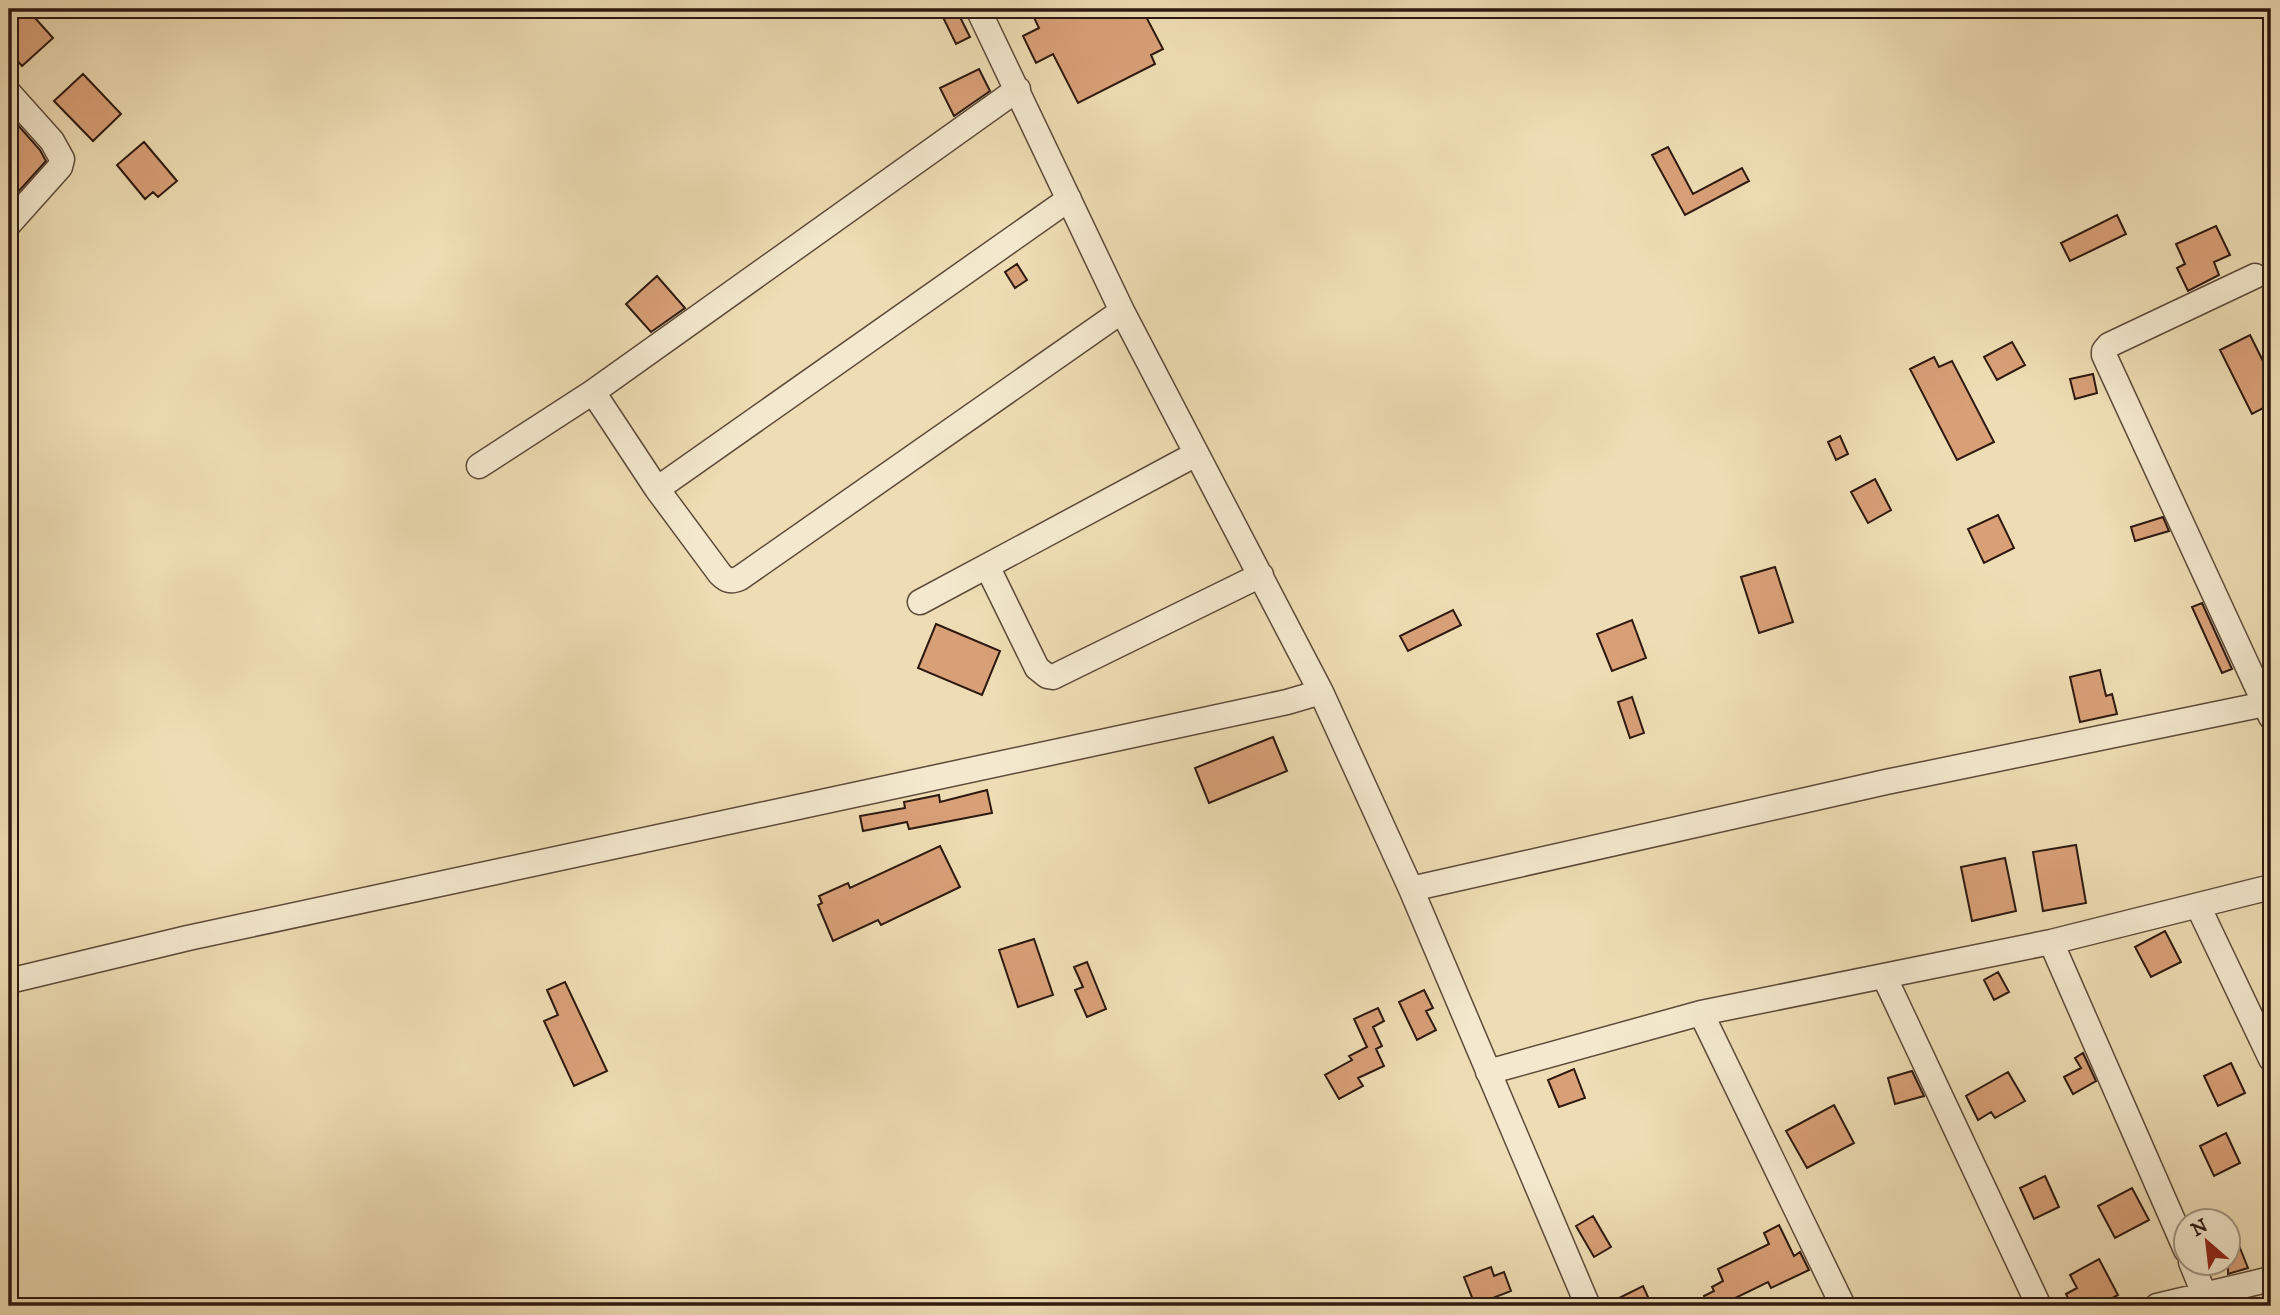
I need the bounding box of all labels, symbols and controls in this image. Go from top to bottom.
north arrow [2172,1206,2242,1276]
text: N [2187,1214,2212,1242]

